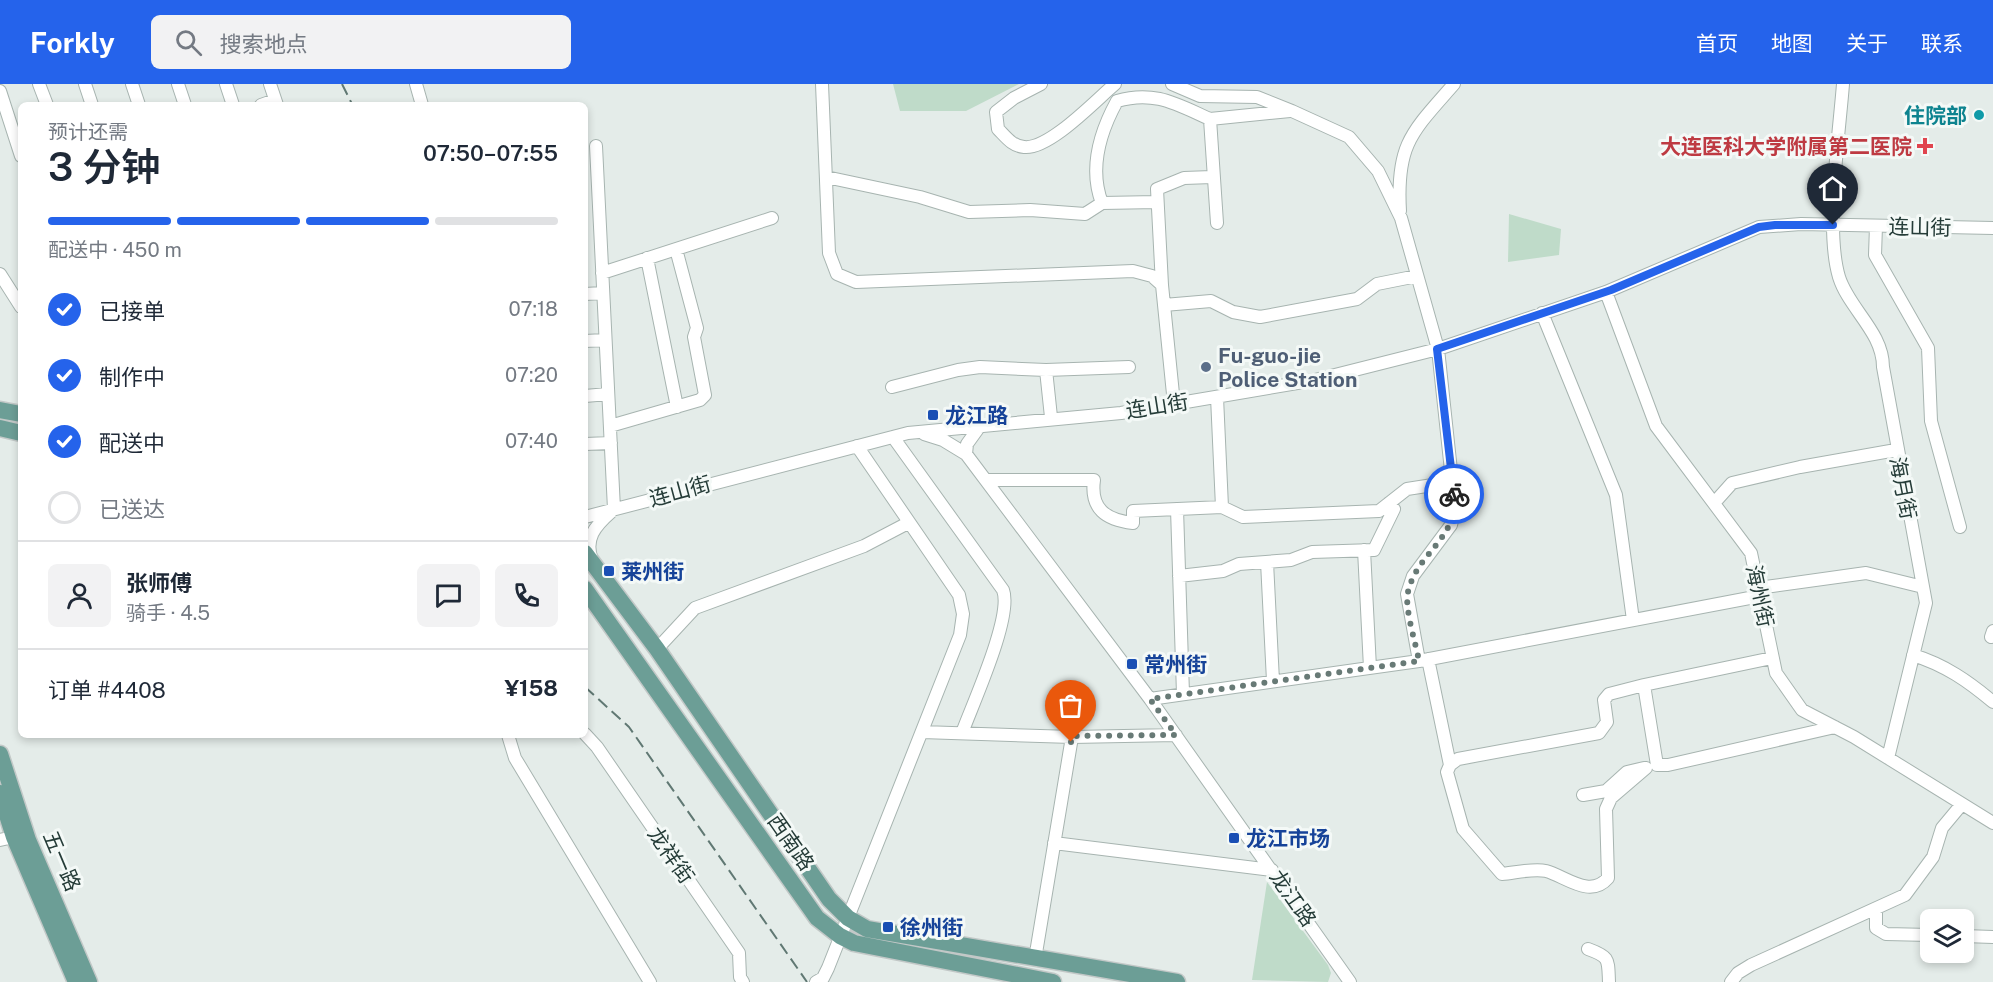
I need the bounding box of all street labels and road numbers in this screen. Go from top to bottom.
street label: 连山街 [1888,214,1952,240]
street label: 连山街 [1124,389,1190,423]
street label: 海月街 [1885,455,1921,521]
street label: 连山街 [646,471,714,511]
street label: 海州街 [1741,563,1779,629]
street label: 西南路 [763,809,819,875]
street label: 龙祥街 [643,822,699,888]
street label: 五一路 [38,827,86,895]
street label: 龙江路 [1265,865,1321,931]

